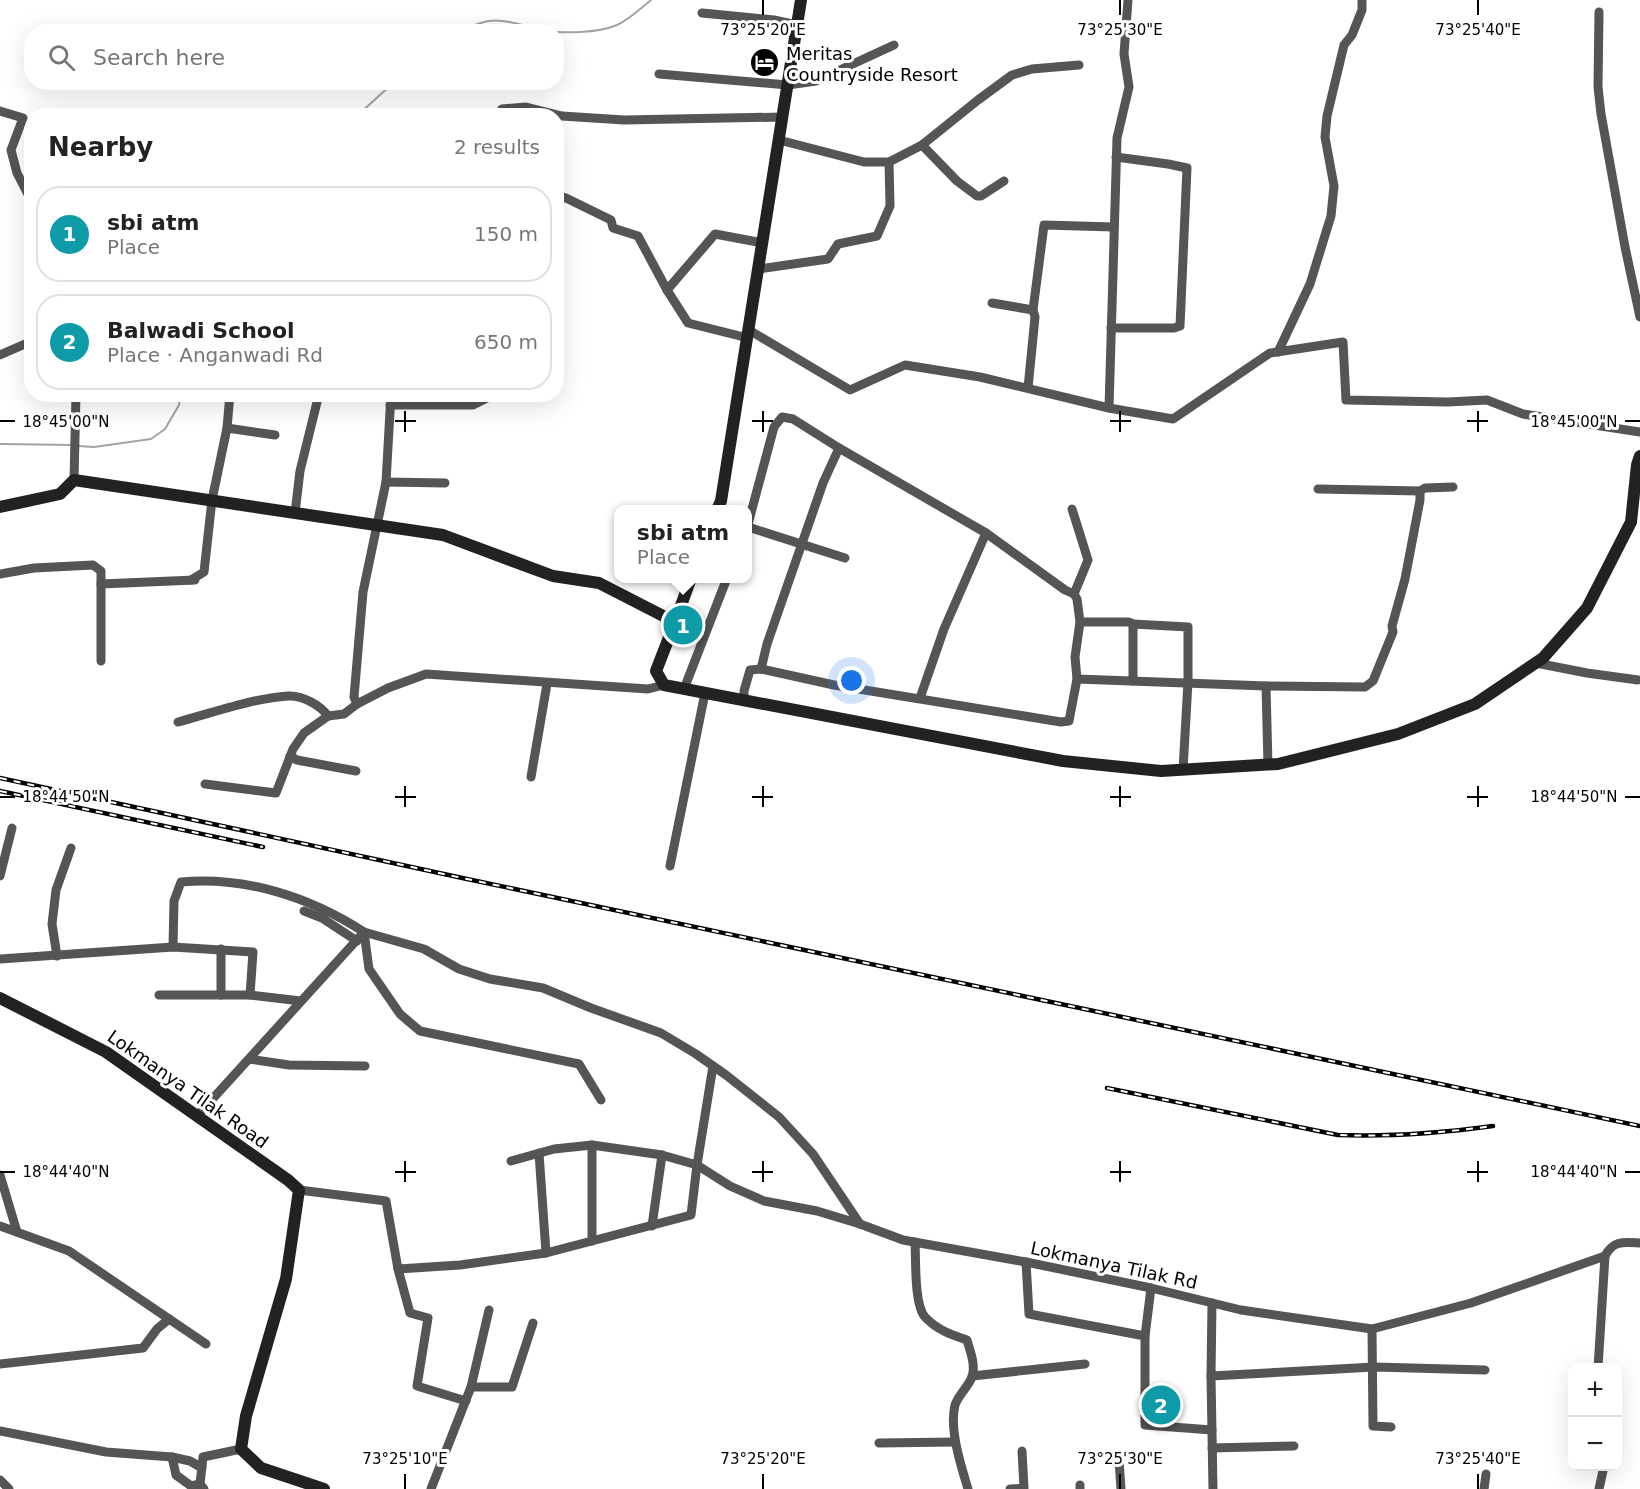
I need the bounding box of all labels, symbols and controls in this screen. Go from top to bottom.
text: 73°25'20"E [720,21,806,39]
text: 73°25'30"E [1077,21,1163,39]
text: 73°25'40"E [1435,21,1521,39]
search box [24,24,564,90]
icon: search [45,41,78,74]
place label: Meritas Countryside Resort [786,43,958,85]
text: Search here [93,45,225,70]
hotel icon: Meritas Countryside Resort [749,47,781,79]
text: Nearby [48,132,153,162]
text: 2 results [454,135,540,159]
text: sbi atm [107,210,199,235]
text: 1 [63,222,76,246]
text: 150 m [474,222,538,246]
text: Place [107,235,160,259]
text: Balwadi School [107,318,295,343]
text: 2 [63,330,76,354]
text: 650 m [474,330,538,354]
text: Place · Anganwadi Rd [107,343,323,367]
text: 18°45'00"N [22,413,110,431]
text: 18°45'00"N [1530,413,1618,431]
popup [614,505,752,583]
text: sbi atm [637,520,729,545]
text: Place [637,545,690,569]
pin: 1 [664,602,702,648]
your location [837,666,866,695]
text: 18°44'50"N [22,788,110,806]
text: 18°44'50"N [1530,788,1618,806]
street label: Lokmanya Tilak Road [104,1026,272,1152]
text: 18°44'40"N [22,1163,110,1181]
text: 18°44'40"N [1530,1163,1618,1181]
street label: Lokmanya Tilak Rd [1029,1237,1199,1293]
map controls [1568,1363,1622,1471]
button: + [1568,1363,1622,1417]
pin: 2 [1142,1382,1180,1428]
button: − [1568,1417,1622,1471]
text: 73°25'10"E [362,1450,448,1468]
text: 73°25'20"E [720,1450,806,1468]
text: 73°25'30"E [1077,1450,1163,1468]
text: 73°25'40"E [1435,1450,1521,1468]

